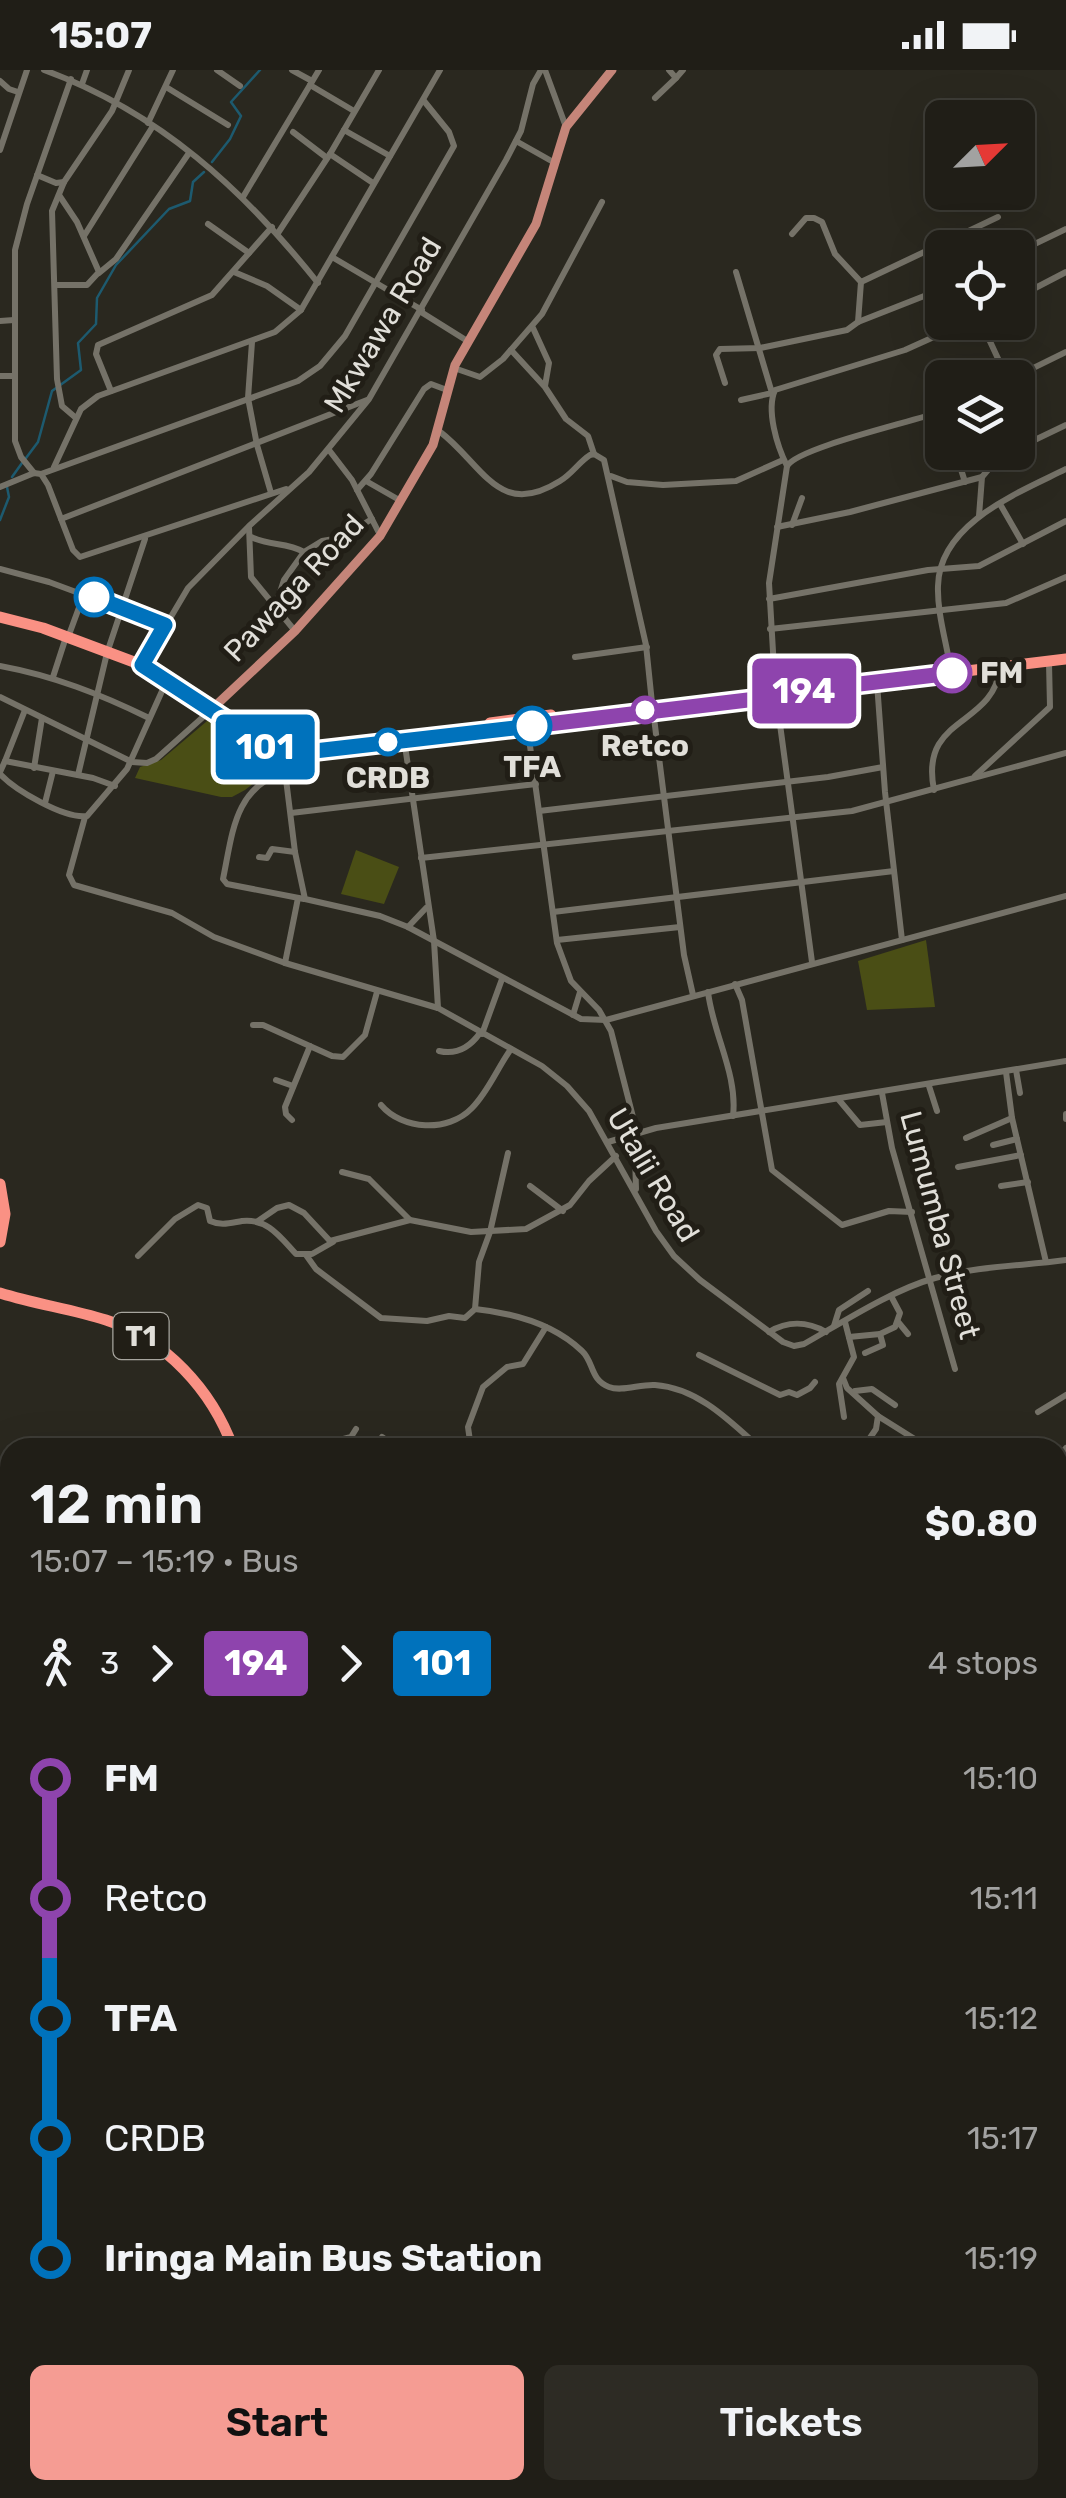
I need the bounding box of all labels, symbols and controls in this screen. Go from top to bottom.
text: 15:07 [50,12,152,58]
north arrow [925,100,1035,210]
map controls [925,100,1035,470]
button: locate [925,230,1035,340]
street label: Mkwawa Road [317,231,449,419]
button: layers [925,360,1035,470]
street label: Pawaga Road [217,507,371,669]
unlabelled marker [75,578,113,616]
marker: FM [933,654,971,692]
place label: FM [980,655,1023,691]
line badge: 194 [746,658,862,724]
text: 194 [772,670,836,712]
marker: Retco [632,697,658,723]
marker: TFA [513,707,551,745]
line badge: 101 [208,714,322,780]
text: 101 [236,726,294,768]
place label: Retco [601,728,689,764]
marker: CRDB [375,729,401,755]
place label: TFA [503,749,561,785]
place label: CRDB [346,760,430,796]
street label: Utalii Road [599,1102,707,1248]
street label: Lumumba Street [892,1107,988,1343]
road number: T1 [114,1313,168,1359]
text: 12 min [30,1472,203,1537]
text: $0.80 [925,1500,1038,1546]
text: 15:07 – 15:19 · Bus [30,1542,298,1580]
icon: walk [30,1636,85,1691]
icon: forward [134,1636,189,1691]
icon: forward [323,1636,378,1691]
text: 194 [224,1642,288,1684]
text: 101 [413,1642,471,1684]
text: 3 [100,1644,119,1682]
text: 4 stops [928,1644,1038,1682]
text: FM [104,1755,159,1801]
text: 15:10 [963,1759,1038,1797]
text: Retco [104,1875,207,1921]
text: 15:11 [970,1879,1038,1917]
text: TFA [104,1995,177,2041]
text: 15:12 [965,1999,1038,2037]
text: CRDB [104,2115,206,2161]
text: 15:17 [967,2119,1038,2157]
text: Iringa Main Bus Station [104,2235,542,2281]
text: 15:19 [964,2239,1038,2277]
button: Start [30,2365,524,2480]
button: Tickets [544,2365,1038,2480]

